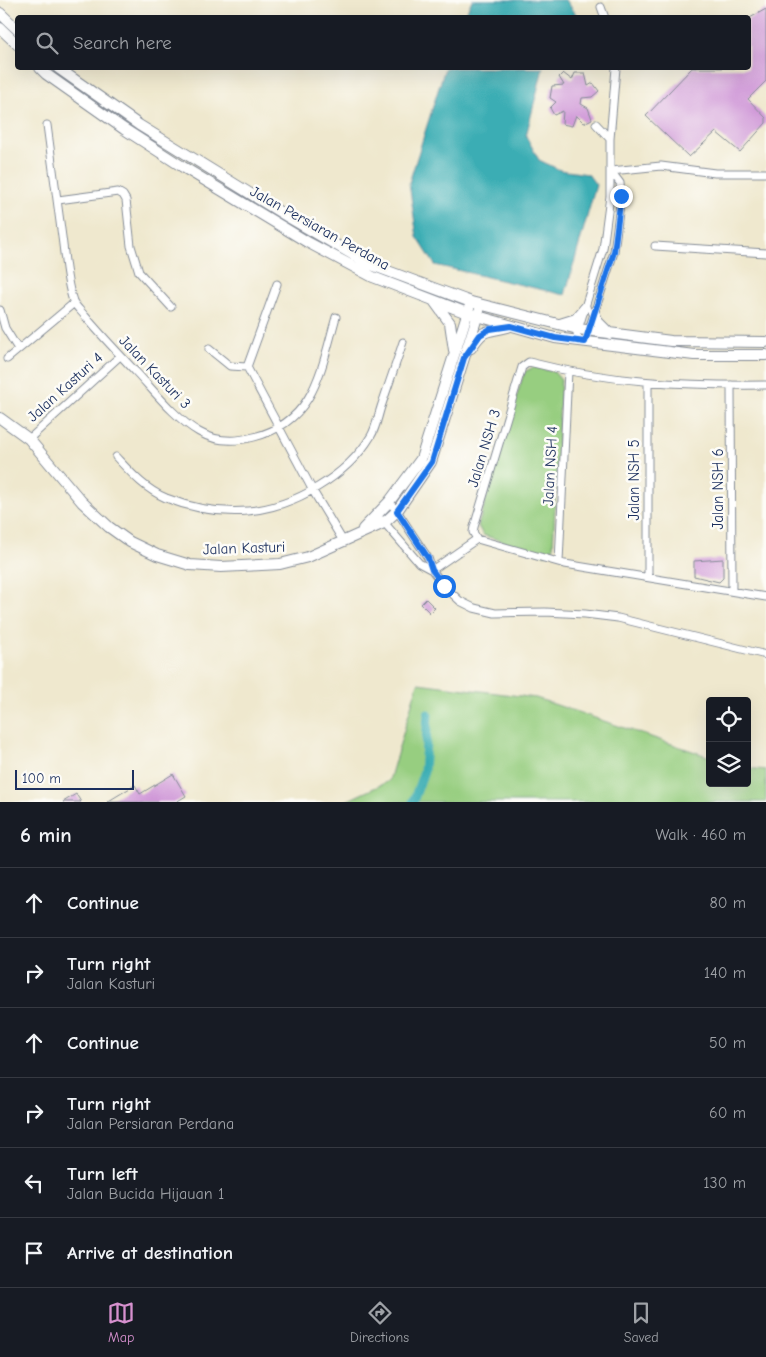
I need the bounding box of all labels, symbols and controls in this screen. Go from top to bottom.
search box [15,15,751,70]
icon: search [33,29,61,57]
text: Search here [73,32,172,54]
street label: Jalan Persiaran Perdana [247,182,393,274]
route end [610,185,633,208]
street label: Jalan Kasturi 3 [115,331,195,413]
street label: Jalan Kasturi 4 [24,349,106,425]
street label: Jalan NSH 3 [464,407,504,489]
street label: Jalan NSH 4 [539,425,561,507]
street label: Jalan NSH 5 [625,439,643,521]
street label: Jalan NSH 6 [709,448,727,530]
street label: Jalan Kasturi [202,538,286,558]
route start [433,575,456,598]
map controls [706,697,751,787]
button: locate [706,697,751,742]
button: layers [706,742,751,787]
scale bar [15,767,134,790]
text: 100 m [22,770,61,787]
text: 6 min [20,823,72,847]
text: Walk · 460 m [655,826,746,844]
icon: ahead [20,889,48,917]
text: Continue [67,892,139,914]
text: 80 m [709,894,746,912]
text: Turn right [67,953,151,975]
icon: right [20,959,48,987]
text: 140 m [704,964,746,982]
text: Jalan Kasturi [67,975,155,993]
icon: ahead [20,1029,48,1057]
text: Continue [67,1032,139,1054]
text: 50 m [709,1034,746,1052]
text: Turn right [67,1093,151,1115]
icon: right [20,1099,48,1127]
text: 60 m [709,1104,746,1122]
text: Jalan Persiaran Perdana [67,1115,234,1133]
text: Turn left [67,1163,138,1185]
icon: left [20,1169,48,1197]
text: 130 m [703,1174,746,1192]
text: Jalan Bucida Hijauan 1 [67,1185,224,1203]
icon: arrive [20,1239,48,1267]
text: Arrive at destination [67,1242,233,1264]
tab: Map [107,1299,135,1346]
tab: Directions [350,1299,409,1346]
tab: Saved [624,1299,659,1346]

